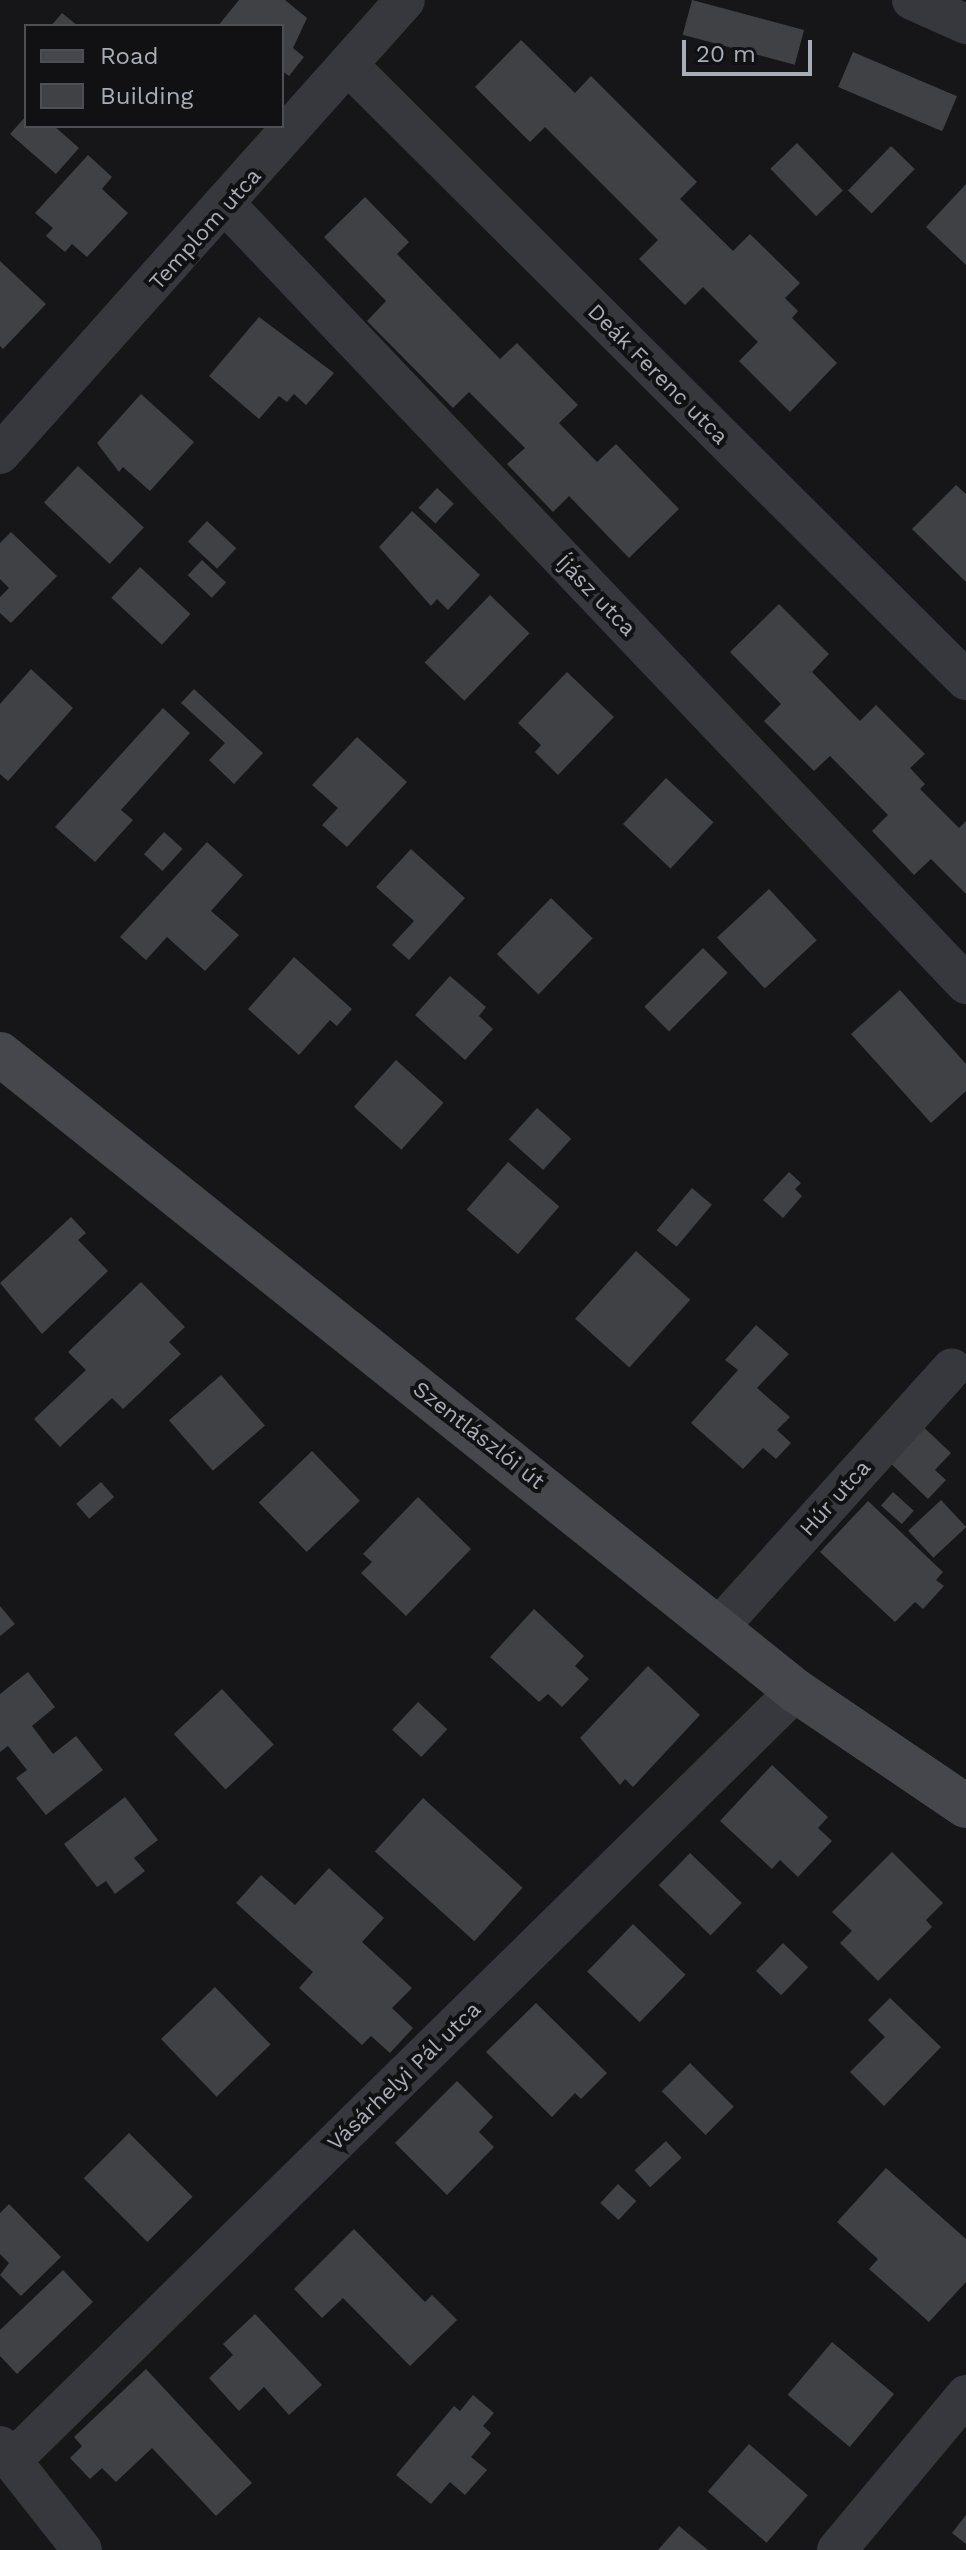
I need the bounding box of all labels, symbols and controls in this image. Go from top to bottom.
legend [24,24,284,128]
scale bar [686,24,816,74]
text: 20 m [696,40,756,68]
text: Road [100,42,159,70]
text: Building [100,82,193,110]
street label: Templom utca [144,163,266,295]
street label: Deák Ferenc utca [582,298,734,450]
street label: Íjász utca [551,549,641,641]
street label: Szentlászlói út [408,1375,550,1495]
street label: Húr utca [794,1454,876,1542]
street label: Vásárhelyi Pál utca [322,1996,486,2156]

